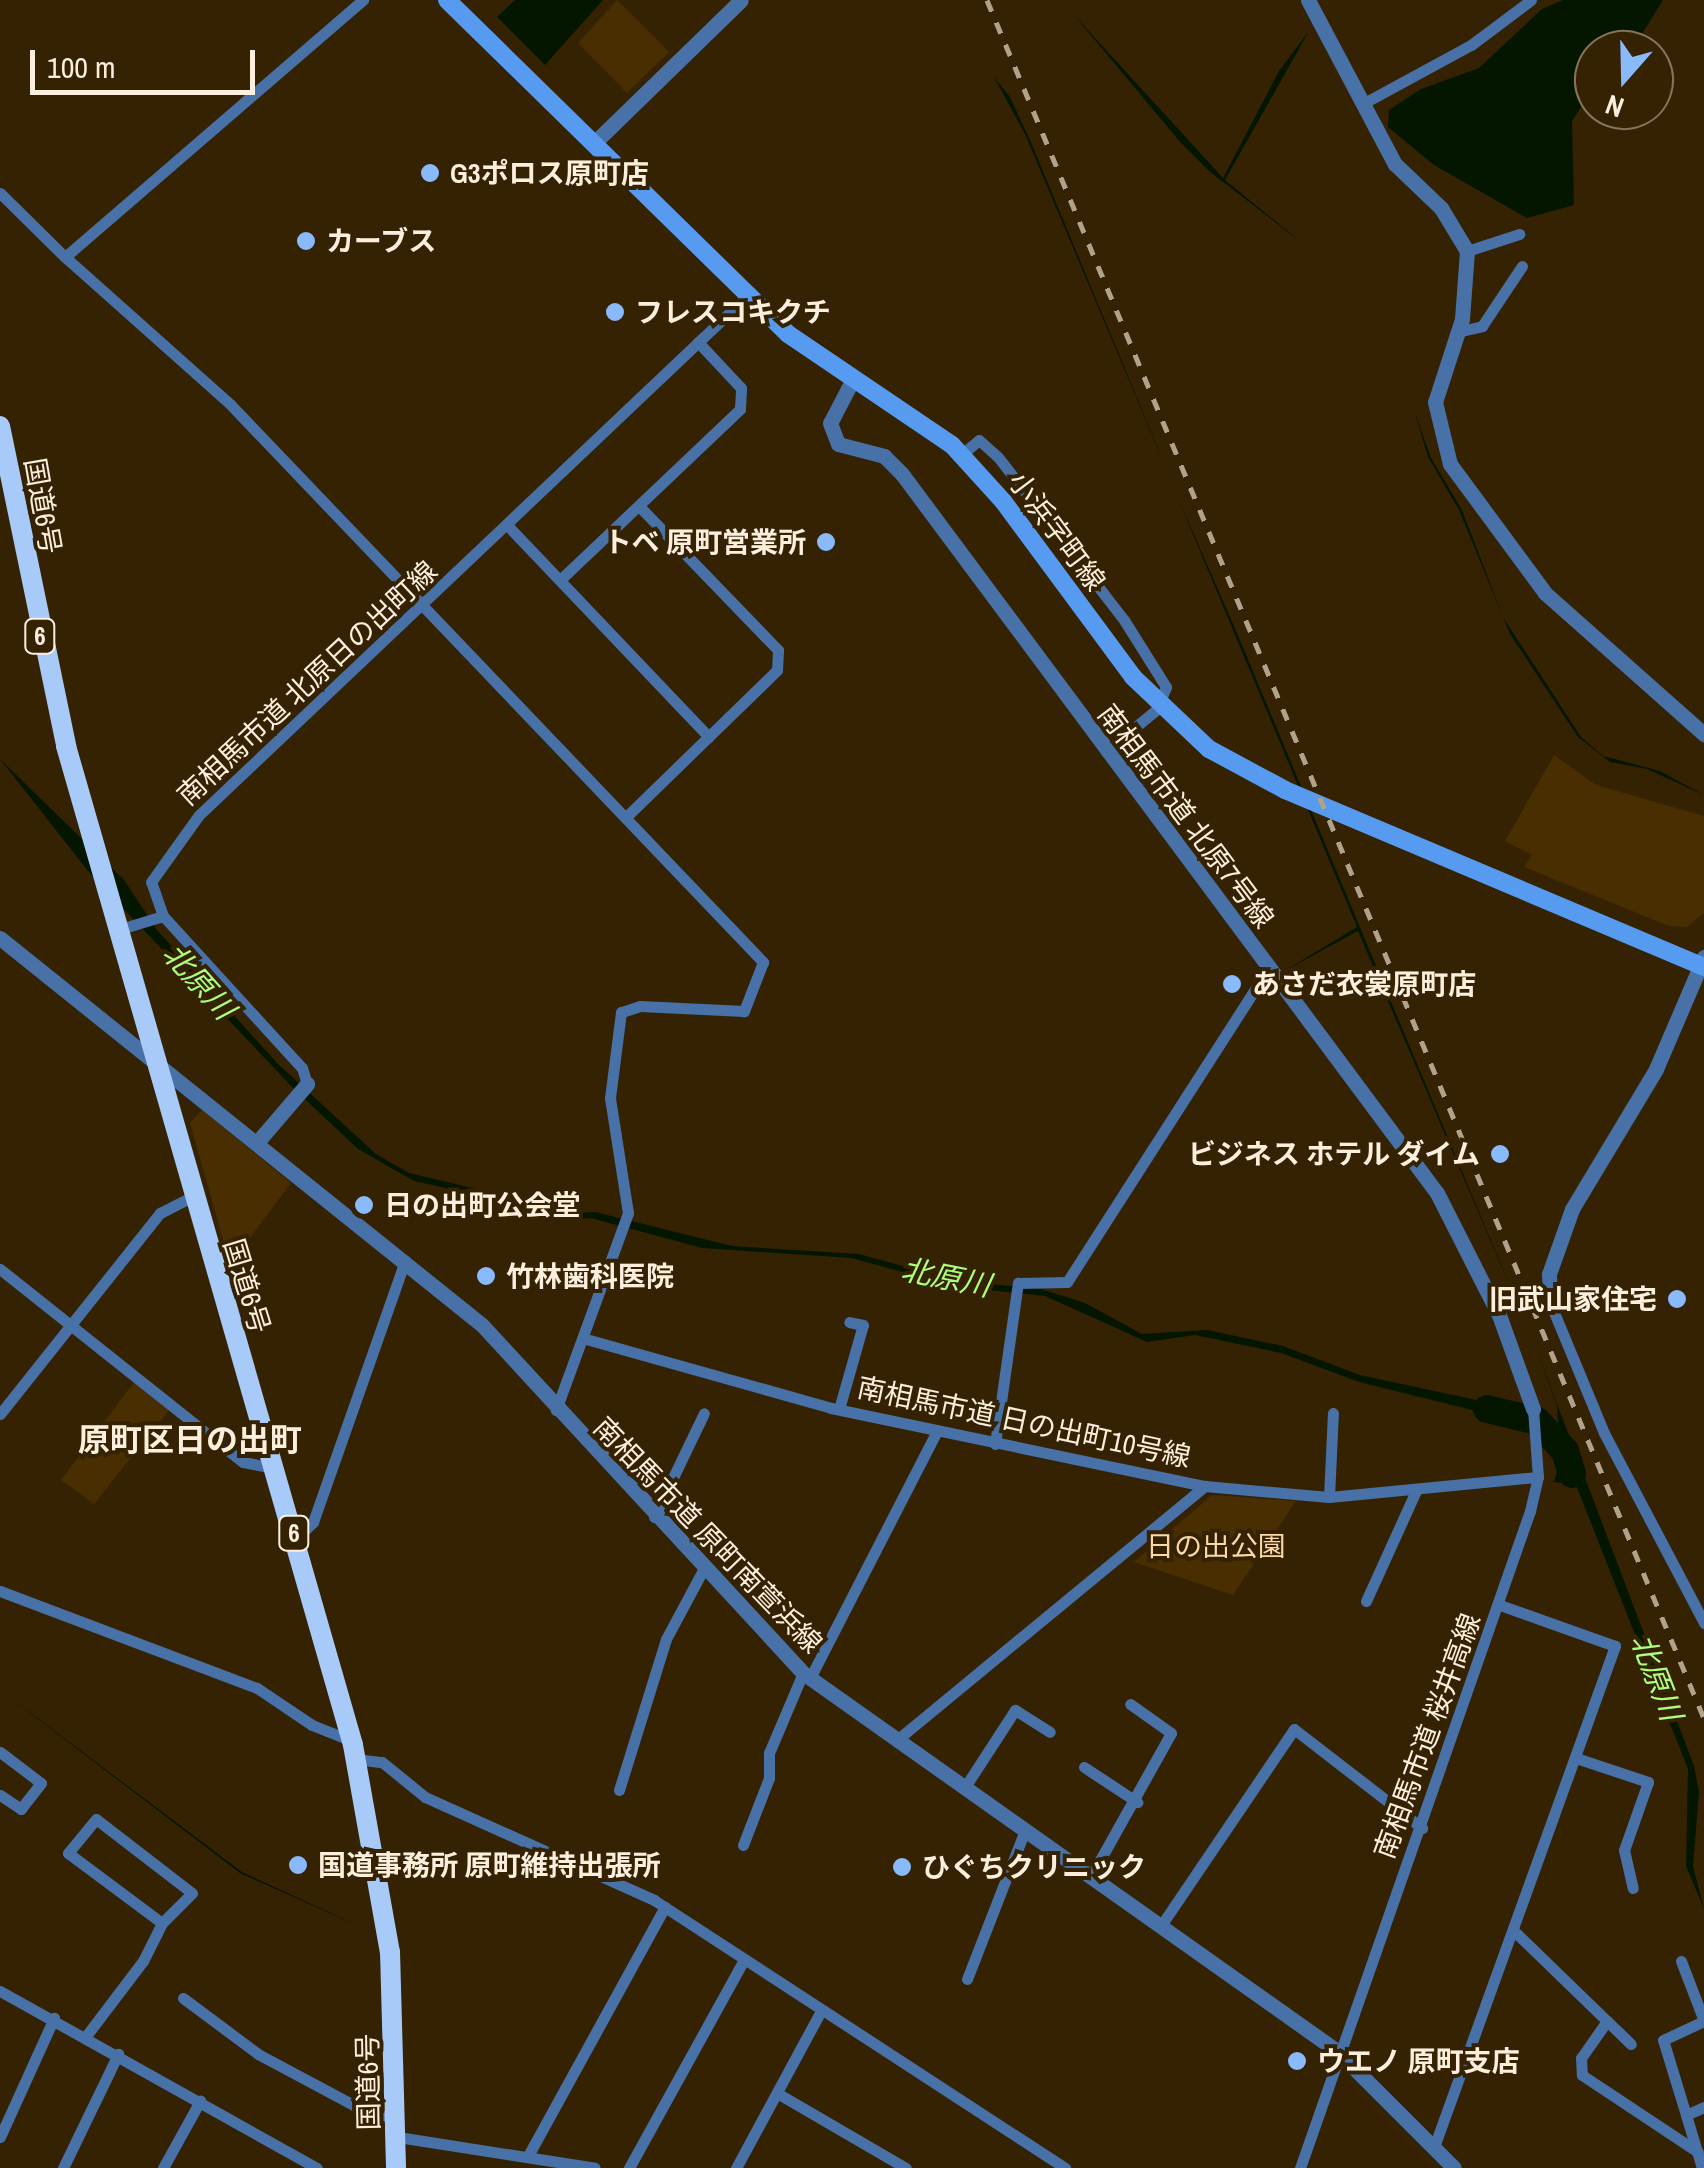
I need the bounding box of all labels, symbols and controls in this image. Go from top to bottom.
scale bar [35,30,260,92]
north arrow [1574,30,1674,130]
text: 100 m [47,47,115,87]
text: N [1600,86,1629,127]
place label: G3ポロス原町店 [450,156,649,190]
marker: G3ポロス原町店 [419,162,441,184]
place label: カーブス [326,224,438,258]
marker: カーブス [295,230,317,252]
place label: フレスコキクチ [635,295,831,329]
marker: フレスコキクチ [604,301,626,323]
street label: 国道6号 [18,455,68,557]
street label: 小浜字町線 [1001,465,1113,597]
place label: トベ 原町営業所 [604,525,806,559]
marker: トベ 原町営業所 [815,531,837,553]
street label: 南相馬市道 北原日の出町線 [170,554,444,812]
road number: 6 [22,616,58,656]
street label: 南相馬市道 北原7号線 [1091,698,1281,934]
water label: 北原川 [156,936,242,1026]
place label: あさだ衣裳原町店 [1252,967,1476,1001]
marker: あさだ衣裳原町店 [1221,973,1243,995]
place label: ビジネス ホテル ダイム [1187,1137,1480,1171]
marker: ビジネス ホテル ダイム [1489,1143,1511,1165]
place label: 日の出町公会堂 [384,1188,580,1222]
marker: 日の出町公会堂 [353,1194,375,1216]
street label: 国道6号 [217,1235,277,1337]
water label: 北原川 [898,1251,994,1303]
place label: 竹林歯科医院 [506,1259,674,1293]
marker: 竹林歯科医院 [475,1265,497,1287]
place label: 旧武山家住宅 [1489,1282,1657,1316]
marker: 旧武山家住宅 [1666,1288,1688,1310]
street label: 南相馬市道 日の出町10号線 [854,1370,1194,1474]
street label: 南相馬市道 原町南萱浜線 [587,1410,829,1660]
district label: 原町区日の出町 [78,1421,302,1459]
road number: 6 [276,1513,312,1553]
park label: 日の出公園 [1146,1529,1286,1563]
street label: 南相馬市道 桜井高線 [1367,1609,1487,1863]
water label: 北原川 [1624,1629,1690,1725]
place label: 国道事務所 原町維持出張所 [318,1848,660,1882]
place label: ひぐちクリニック [922,1850,1146,1884]
marker: 国道事務所 原町維持出張所 [287,1854,309,1876]
marker: ひぐちクリニック [891,1856,913,1878]
street label: 国道6号 [350,2033,386,2131]
place label: ウエノ 原町支店 [1317,2044,1519,2078]
marker: ウエノ 原町支店 [1286,2050,1308,2072]

